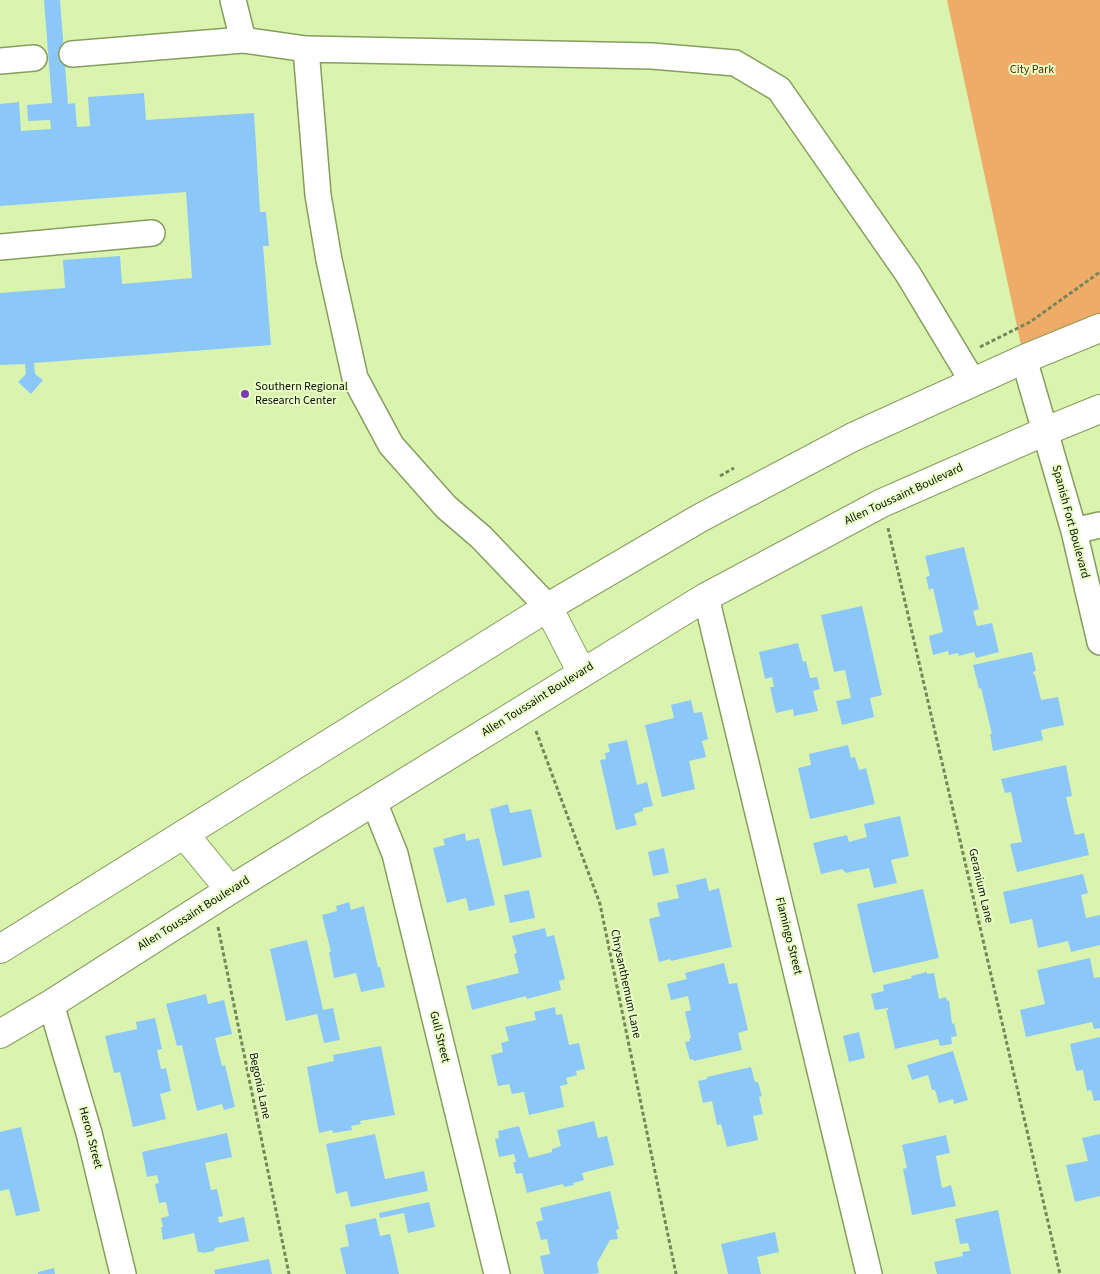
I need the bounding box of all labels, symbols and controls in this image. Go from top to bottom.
park label: City Park [1010,63,1054,77]
place label: Southern Regional Research Center [255,380,348,408]
marker: Southern Regional Research Center [239,388,251,400]
street label: Allen Toussaint Boulevard [842,461,966,529]
street label: Spanish Fort Boulevard [1048,464,1092,580]
street label: Allen Toussaint Boulevard [479,660,597,740]
street label: Geranium Lane [964,847,996,925]
street label: Allen Toussaint Boulevard [135,874,253,954]
street label: Flamingo Street [771,896,805,976]
street label: Chrysanthemum Lane [606,928,644,1040]
street label: Gull Street [426,1010,452,1064]
street label: Begonia Lane [245,1051,273,1121]
street label: Heron Street [75,1106,105,1170]

